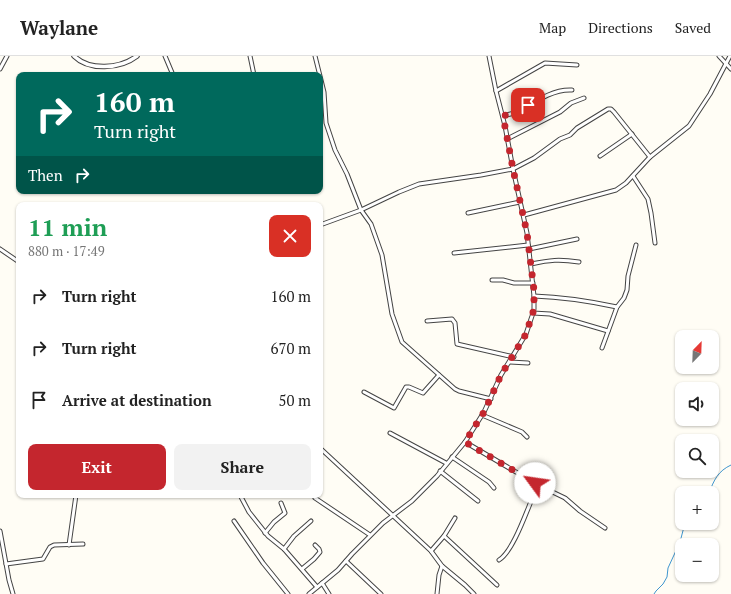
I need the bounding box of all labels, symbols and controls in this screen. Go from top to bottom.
text: Waylane [20,15,98,40]
text: Map [539,18,566,37]
text: Directions [588,18,653,37]
text: Saved [675,18,711,37]
text: 160 m [94,83,175,120]
icon: right [28,88,80,140]
pin [511,88,545,122]
icon: arrive [517,94,539,116]
text: Turn right [94,119,176,143]
icon: right [71,164,93,186]
text: Then [28,165,63,185]
text: 11 min [28,211,107,243]
button: close [269,215,311,257]
text: 880 m · 17:49 [28,242,105,260]
icon: right [28,285,50,307]
text: Turn right [62,286,137,306]
text: 160 m [270,286,311,306]
north arrow [675,330,719,374]
map controls [675,330,719,582]
icon: right [28,337,50,359]
text: Turn right [62,338,137,358]
text: 670 m [270,338,311,358]
button: sound [675,382,719,426]
icon: arrive [28,389,50,411]
text: Arrive at destination [62,390,212,410]
text: 50 m [278,390,311,410]
button: search [675,434,719,478]
button: Exit [28,444,166,490]
button: Share [174,444,311,490]
position arrow [514,462,556,504]
button: + [675,486,719,530]
button: − [675,538,719,582]

